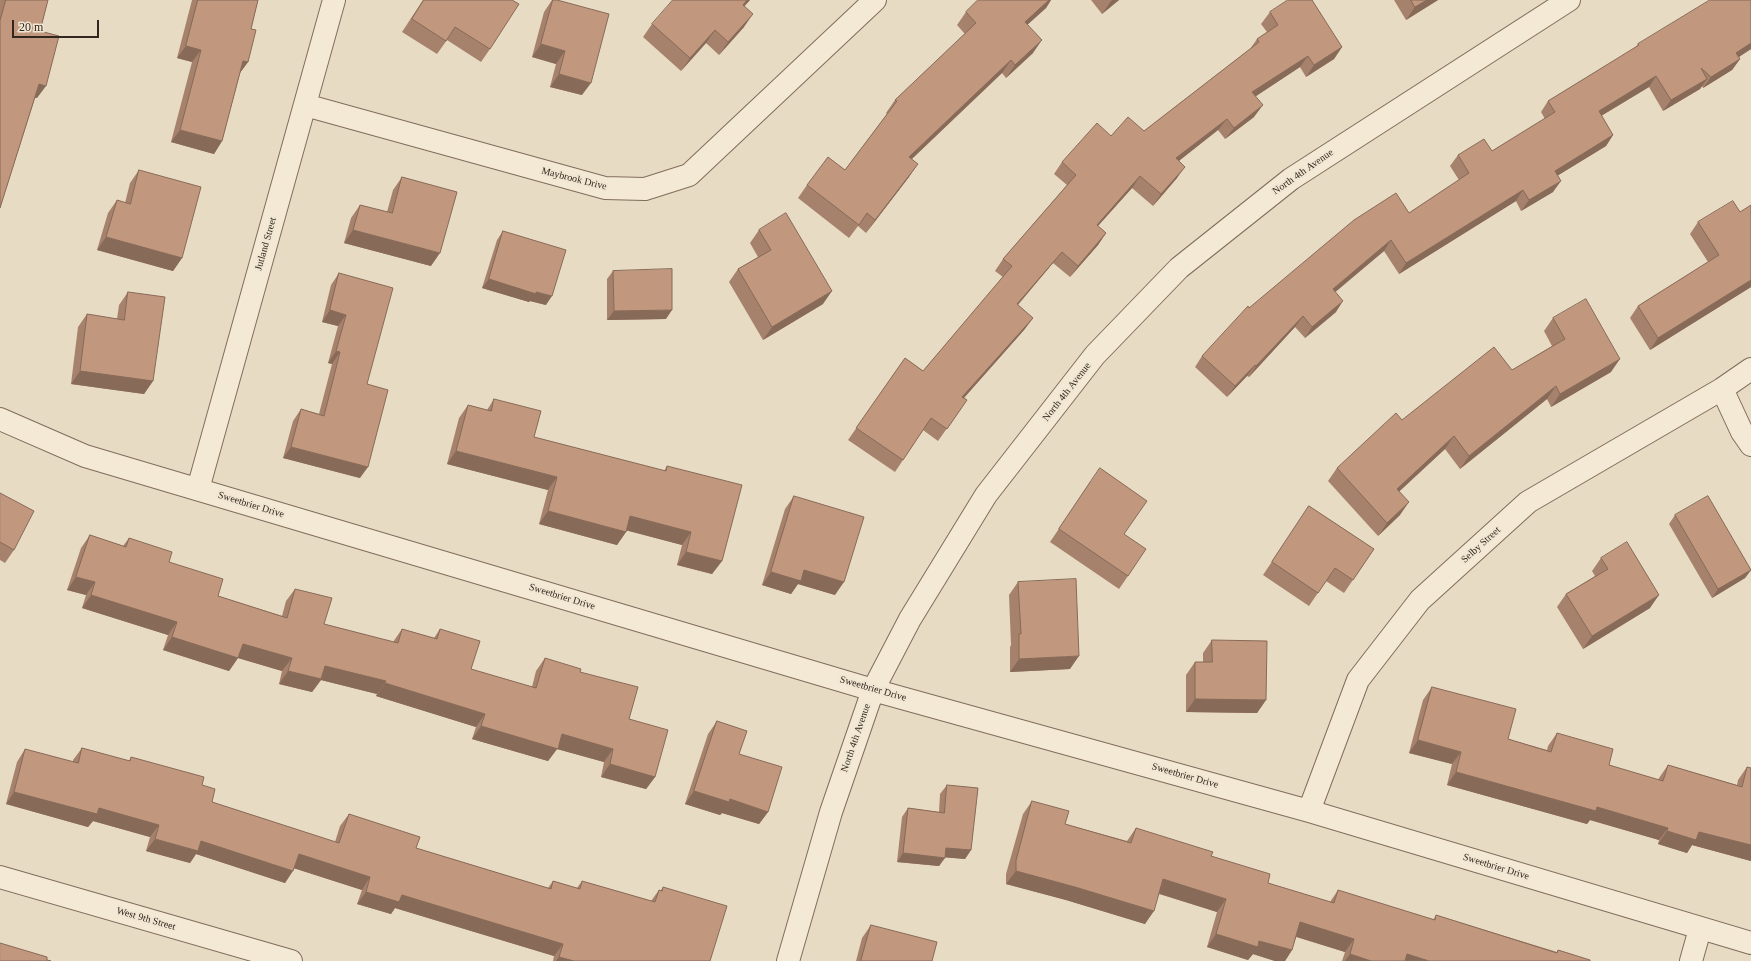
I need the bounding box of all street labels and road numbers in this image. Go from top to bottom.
street label: North 4th Avenue [1270,147,1336,197]
street label: Maybrook Drive [540,165,608,193]
street label: Jutland Street [253,216,279,272]
street label: North 4th Avenue [1040,360,1094,424]
street label: Sweetbrier Drive [216,489,286,521]
street label: Selby Street [1459,524,1503,566]
street label: Sweetbrier Drive [527,581,597,613]
street label: Sweetbrier Drive [838,674,908,704]
street label: North 4th Avenue [839,702,873,774]
street label: Sweetbrier Drive [1150,761,1220,791]
street label: Sweetbrier Drive [1461,851,1531,883]
street label: West 9th Street [115,905,177,933]

